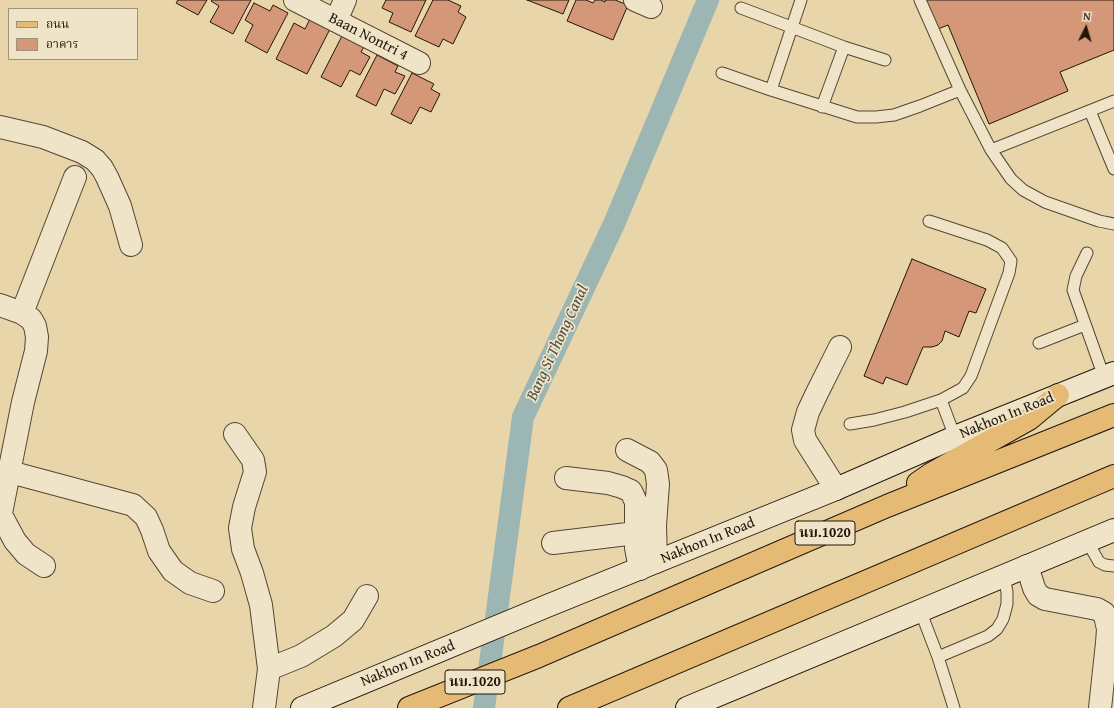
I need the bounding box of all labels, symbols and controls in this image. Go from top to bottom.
legend [8,8,138,60]
north arrow [1066,8,1106,48]
text: N [1083,8,1091,24]
street label: Baan Nontri 4 [325,9,411,65]
text: ถนน [46,15,69,32]
text: อาคาร [46,35,78,52]
water label: Bang Si Thong Canal [523,282,593,404]
street label: Nakhon In Road [957,389,1057,443]
street label: Nakhon In Road [658,514,758,568]
road number: นบ.1020 [795,521,855,545]
street label: Nakhon In Road [358,637,458,691]
road number: นบ.1020 [445,670,505,694]

